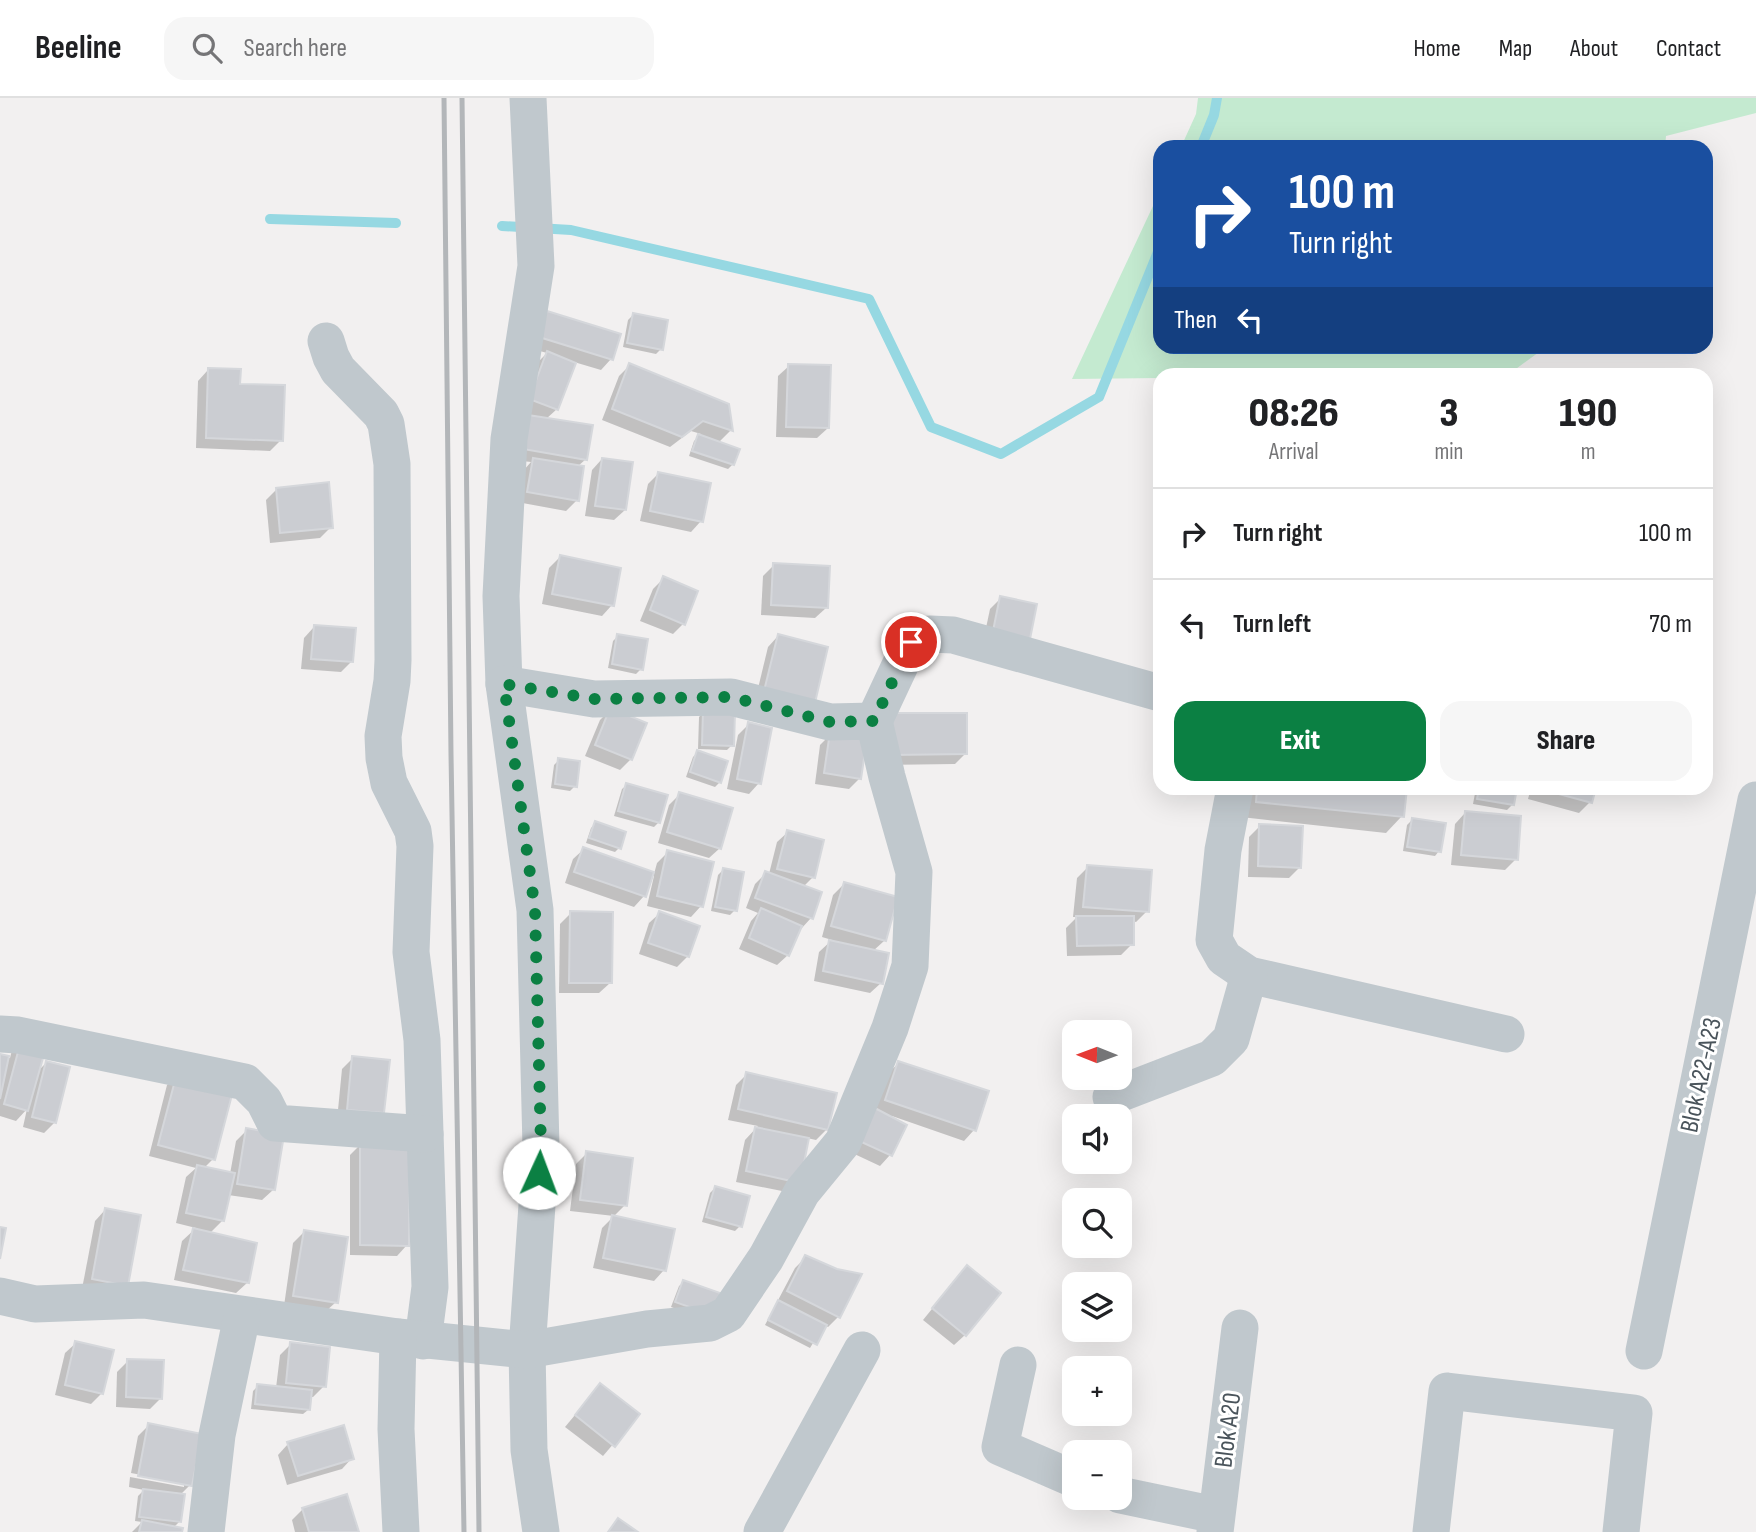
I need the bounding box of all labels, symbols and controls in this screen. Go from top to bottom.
search box [164,17,654,80]
text: Beeline [35,28,122,68]
icon: search [188,29,226,67]
text: Search here [244,33,347,64]
text: Home [1413,34,1461,63]
text: Map [1499,34,1532,63]
text: About [1570,34,1618,63]
text: Contact [1656,34,1721,63]
text: 100 m [1289,164,1395,223]
icon: right [1174,168,1265,259]
text: Turn right [1289,224,1393,263]
icon: left [1231,301,1269,339]
text: Then [1174,305,1217,336]
text: 08:26 [1249,388,1339,439]
text: 3 [1439,388,1459,439]
text: 190 [1559,388,1617,439]
text: Arrival [1269,438,1319,466]
text: min [1435,438,1463,466]
text: m [1581,438,1596,466]
icon: right [1174,515,1212,553]
text: Turn right [1233,518,1322,549]
text: 100 m [1639,518,1692,549]
icon: left [1174,606,1212,644]
text: Turn left [1233,609,1311,640]
text: 70 m [1649,609,1692,640]
pin [881,612,941,672]
icon: arrive [892,623,930,661]
button: Exit [1174,701,1426,781]
button: Share [1440,701,1692,781]
street label: Blok A22-A23 [1674,1015,1729,1136]
north arrow [1062,1020,1132,1090]
map controls [1062,1020,1132,1510]
button: sound [1062,1104,1132,1174]
position arrow [502,1136,576,1210]
button: search [1062,1188,1132,1258]
button: layers [1062,1272,1132,1342]
button: + [1062,1356,1132,1426]
street label: Blok A20 [1209,1391,1248,1469]
button: − [1062,1440,1132,1510]

